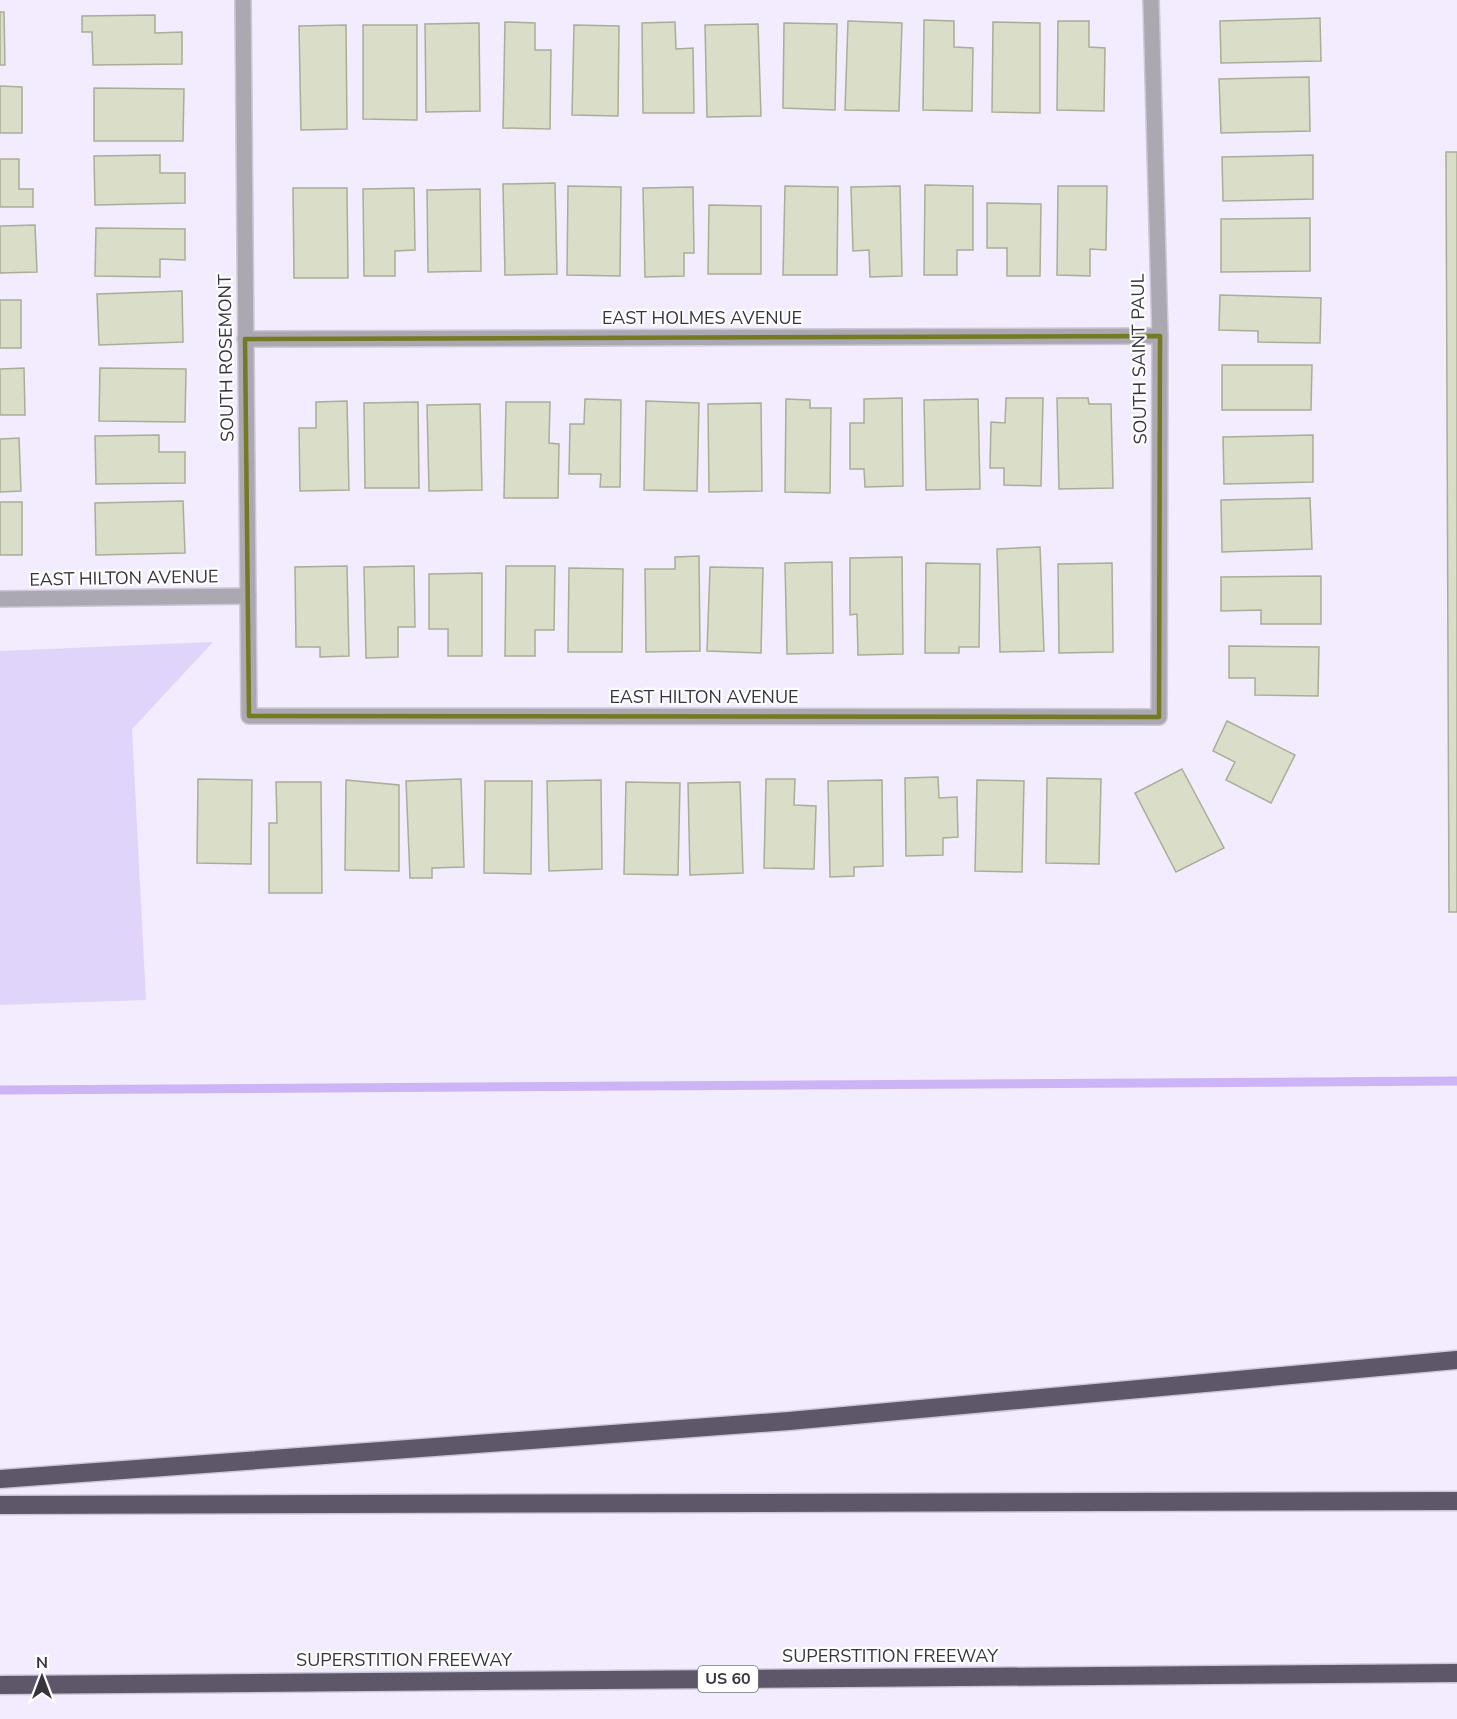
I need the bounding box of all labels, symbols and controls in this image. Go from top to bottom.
street label: SOUTH SAINT PAUL [1126,273,1152,445]
street label: SOUTH ROSEMONT [213,274,239,442]
street label: EAST HOLMES AVENUE [602,306,802,330]
street label: EAST HILTON AVENUE [29,564,219,592]
street label: EAST HILTON AVENUE [609,685,799,709]
street label: SUPERSTITION FREEWAY [782,1644,998,1668]
north arrow [12,1647,72,1707]
street label: SUPERSTITION FREEWAY [296,1648,512,1672]
text: N [36,1652,48,1674]
road number: US 60 [698,1666,758,1692]

